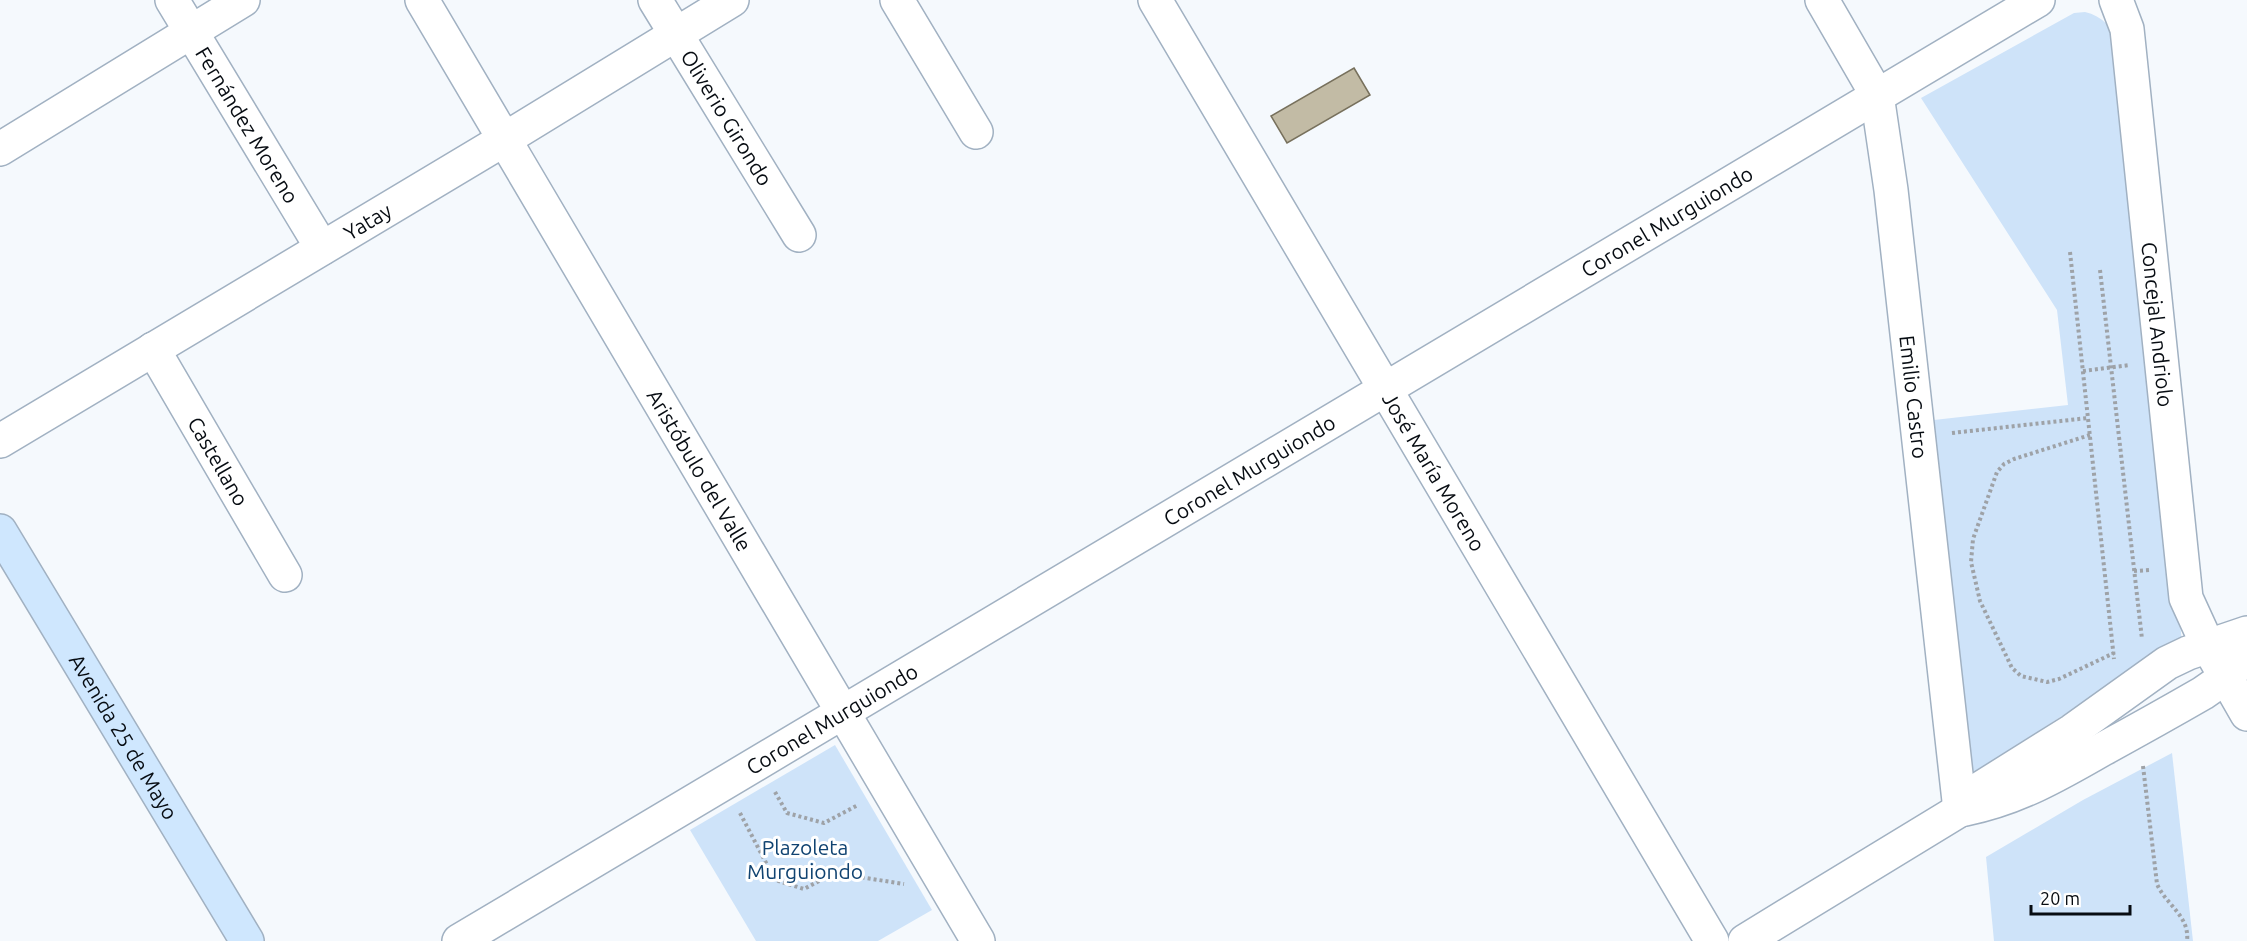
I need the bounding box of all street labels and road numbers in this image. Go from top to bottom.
street label: Fernández Moreno [191,42,304,207]
street label: Oliverio Girondo [676,45,778,190]
street label: Coronel Murguiondo [1577,161,1757,282]
street label: Yatay [339,198,396,245]
street label: Concejal Andriolo [2137,241,2178,408]
street label: Emilio Castro [1895,334,1933,460]
street label: Aristóbulo del Valle [643,385,757,555]
street label: José María Moreno [1378,388,1490,555]
street label: Coronel Murguiondo [1159,410,1339,530]
street label: Castellano [183,413,254,510]
street label: Avenida 25 de Mayo [65,649,183,824]
street label: Coronel Murguiondo [742,658,922,779]

